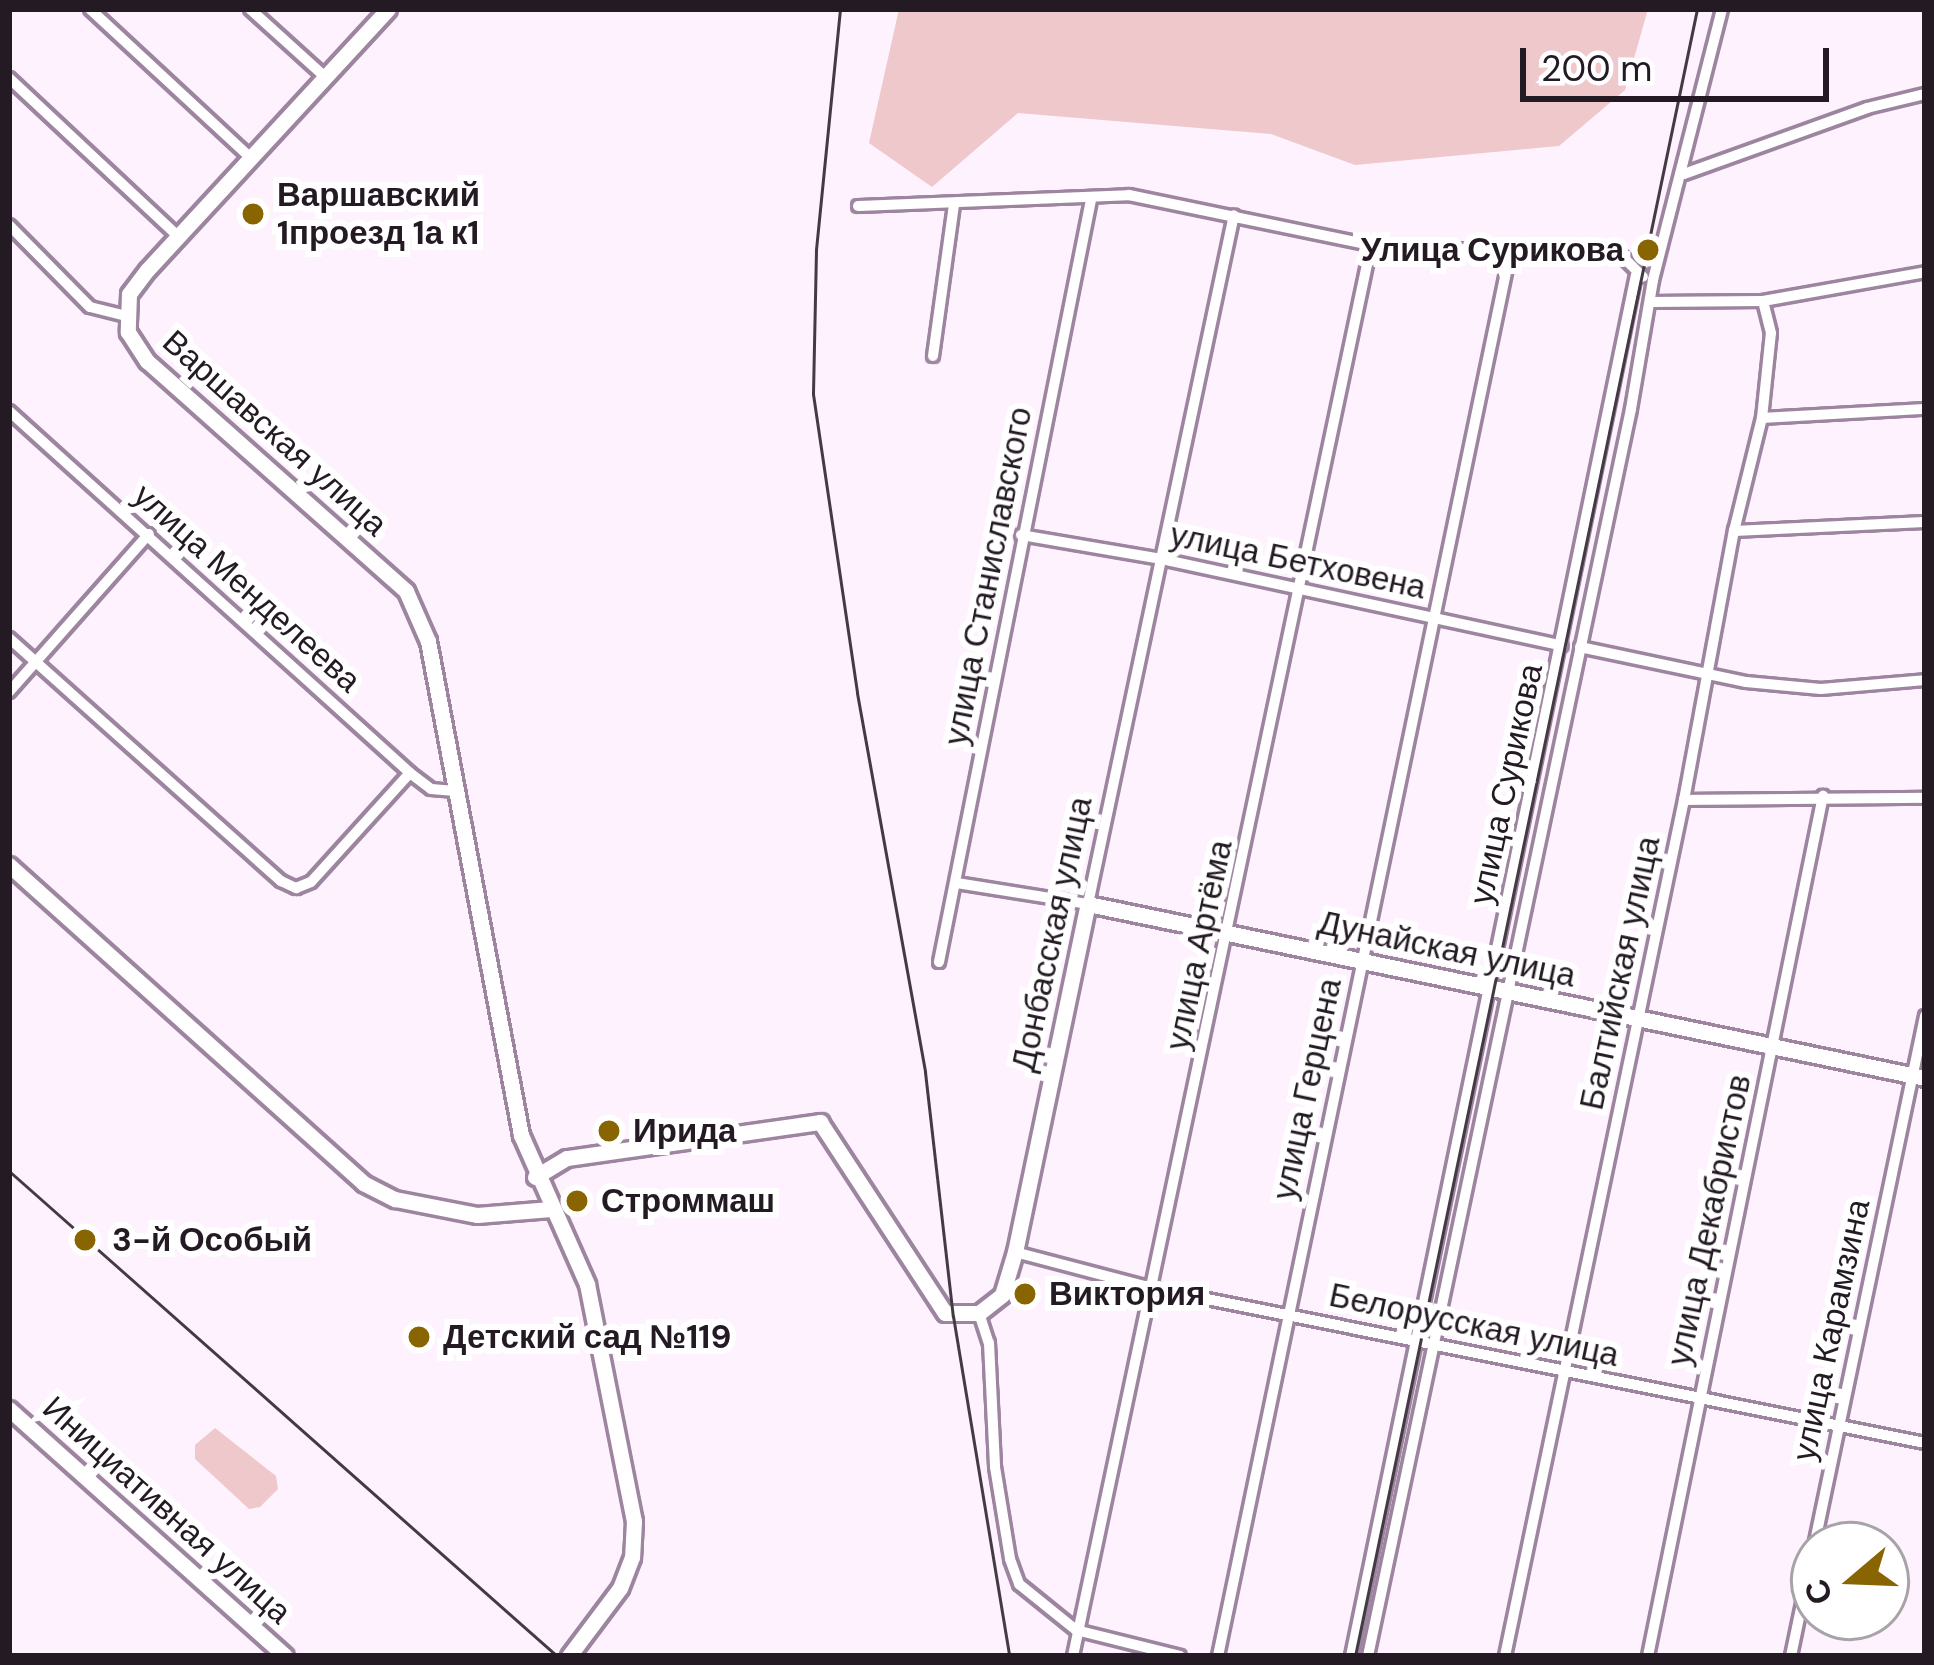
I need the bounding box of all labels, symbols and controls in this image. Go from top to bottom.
scale bar [1526,24,1835,98]
text: 200 m [1541,45,1652,92]
place label: Варшавский 1проезд 1а к1 [277,175,480,253]
marker: Варшавский 1проезд 1а к1 [240,201,266,227]
place label: Улица Сурикова [1361,230,1624,270]
marker: Улица Сурикова [1635,237,1661,263]
street label: Варшавская улица [155,322,395,544]
street label: улица Станиславского [936,404,1040,748]
street label: улица Менделеева [125,476,369,700]
street label: улица Бетховена [1167,515,1429,607]
street label: улица Сурикова [1461,660,1551,908]
street label: Донбасская улица [1004,793,1100,1075]
street label: Балтийская улица [1572,833,1668,1113]
street label: улица Артёма [1157,836,1241,1054]
street label: Дунайская улица [1315,902,1579,996]
street label: улица Герцена [1264,975,1350,1203]
street label: улица Декабристов [1659,1071,1759,1369]
place label: Ирида [633,1111,736,1151]
marker: Ирида [596,1118,622,1144]
place label: Строммаш [601,1181,775,1221]
marker: Строммаш [564,1188,590,1214]
street label: улица Карамзина [1784,1196,1878,1464]
place label: 3-й Особый [112,1220,312,1260]
marker: 3-й Особый [69,1224,101,1256]
place label: Виктория [1049,1274,1205,1314]
street label: Белорусская улица [1326,1275,1622,1375]
marker: Виктория [1012,1281,1038,1307]
place label: Детский сад №119 [443,1317,731,1357]
marker: Детский сад №119 [406,1324,432,1350]
street label: Инициативная улица [35,1388,299,1632]
north arrow [1790,1521,1910,1641]
text: С [1794,1574,1843,1610]

